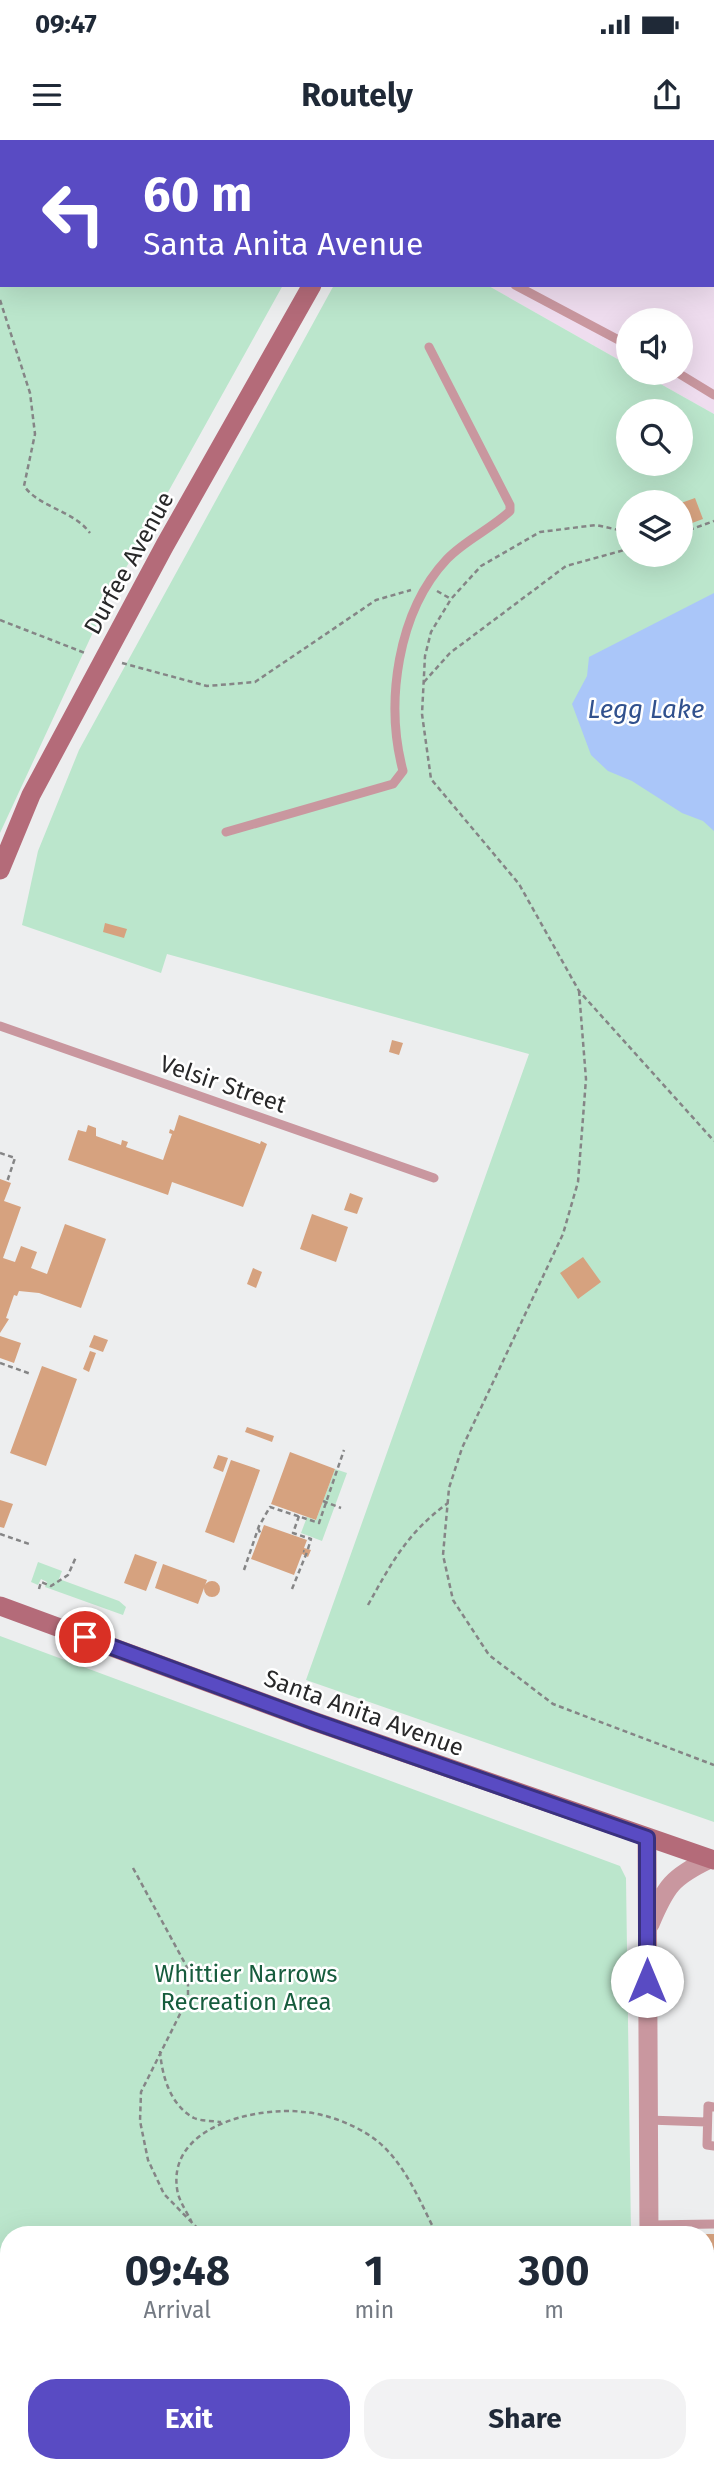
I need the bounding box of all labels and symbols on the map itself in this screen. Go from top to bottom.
street label: Durfee Avenue [78,487,180,639]
water label: Legg Lake [588,694,704,725]
street label: Velsir Street [156,1049,290,1119]
pin [55,1607,115,1667]
street label: Santa Anita Avenue [260,1664,468,1762]
position arrow [610,1944,684,2018]
park label: Whittier Narrows Recreation Area [154,1960,338,2016]

